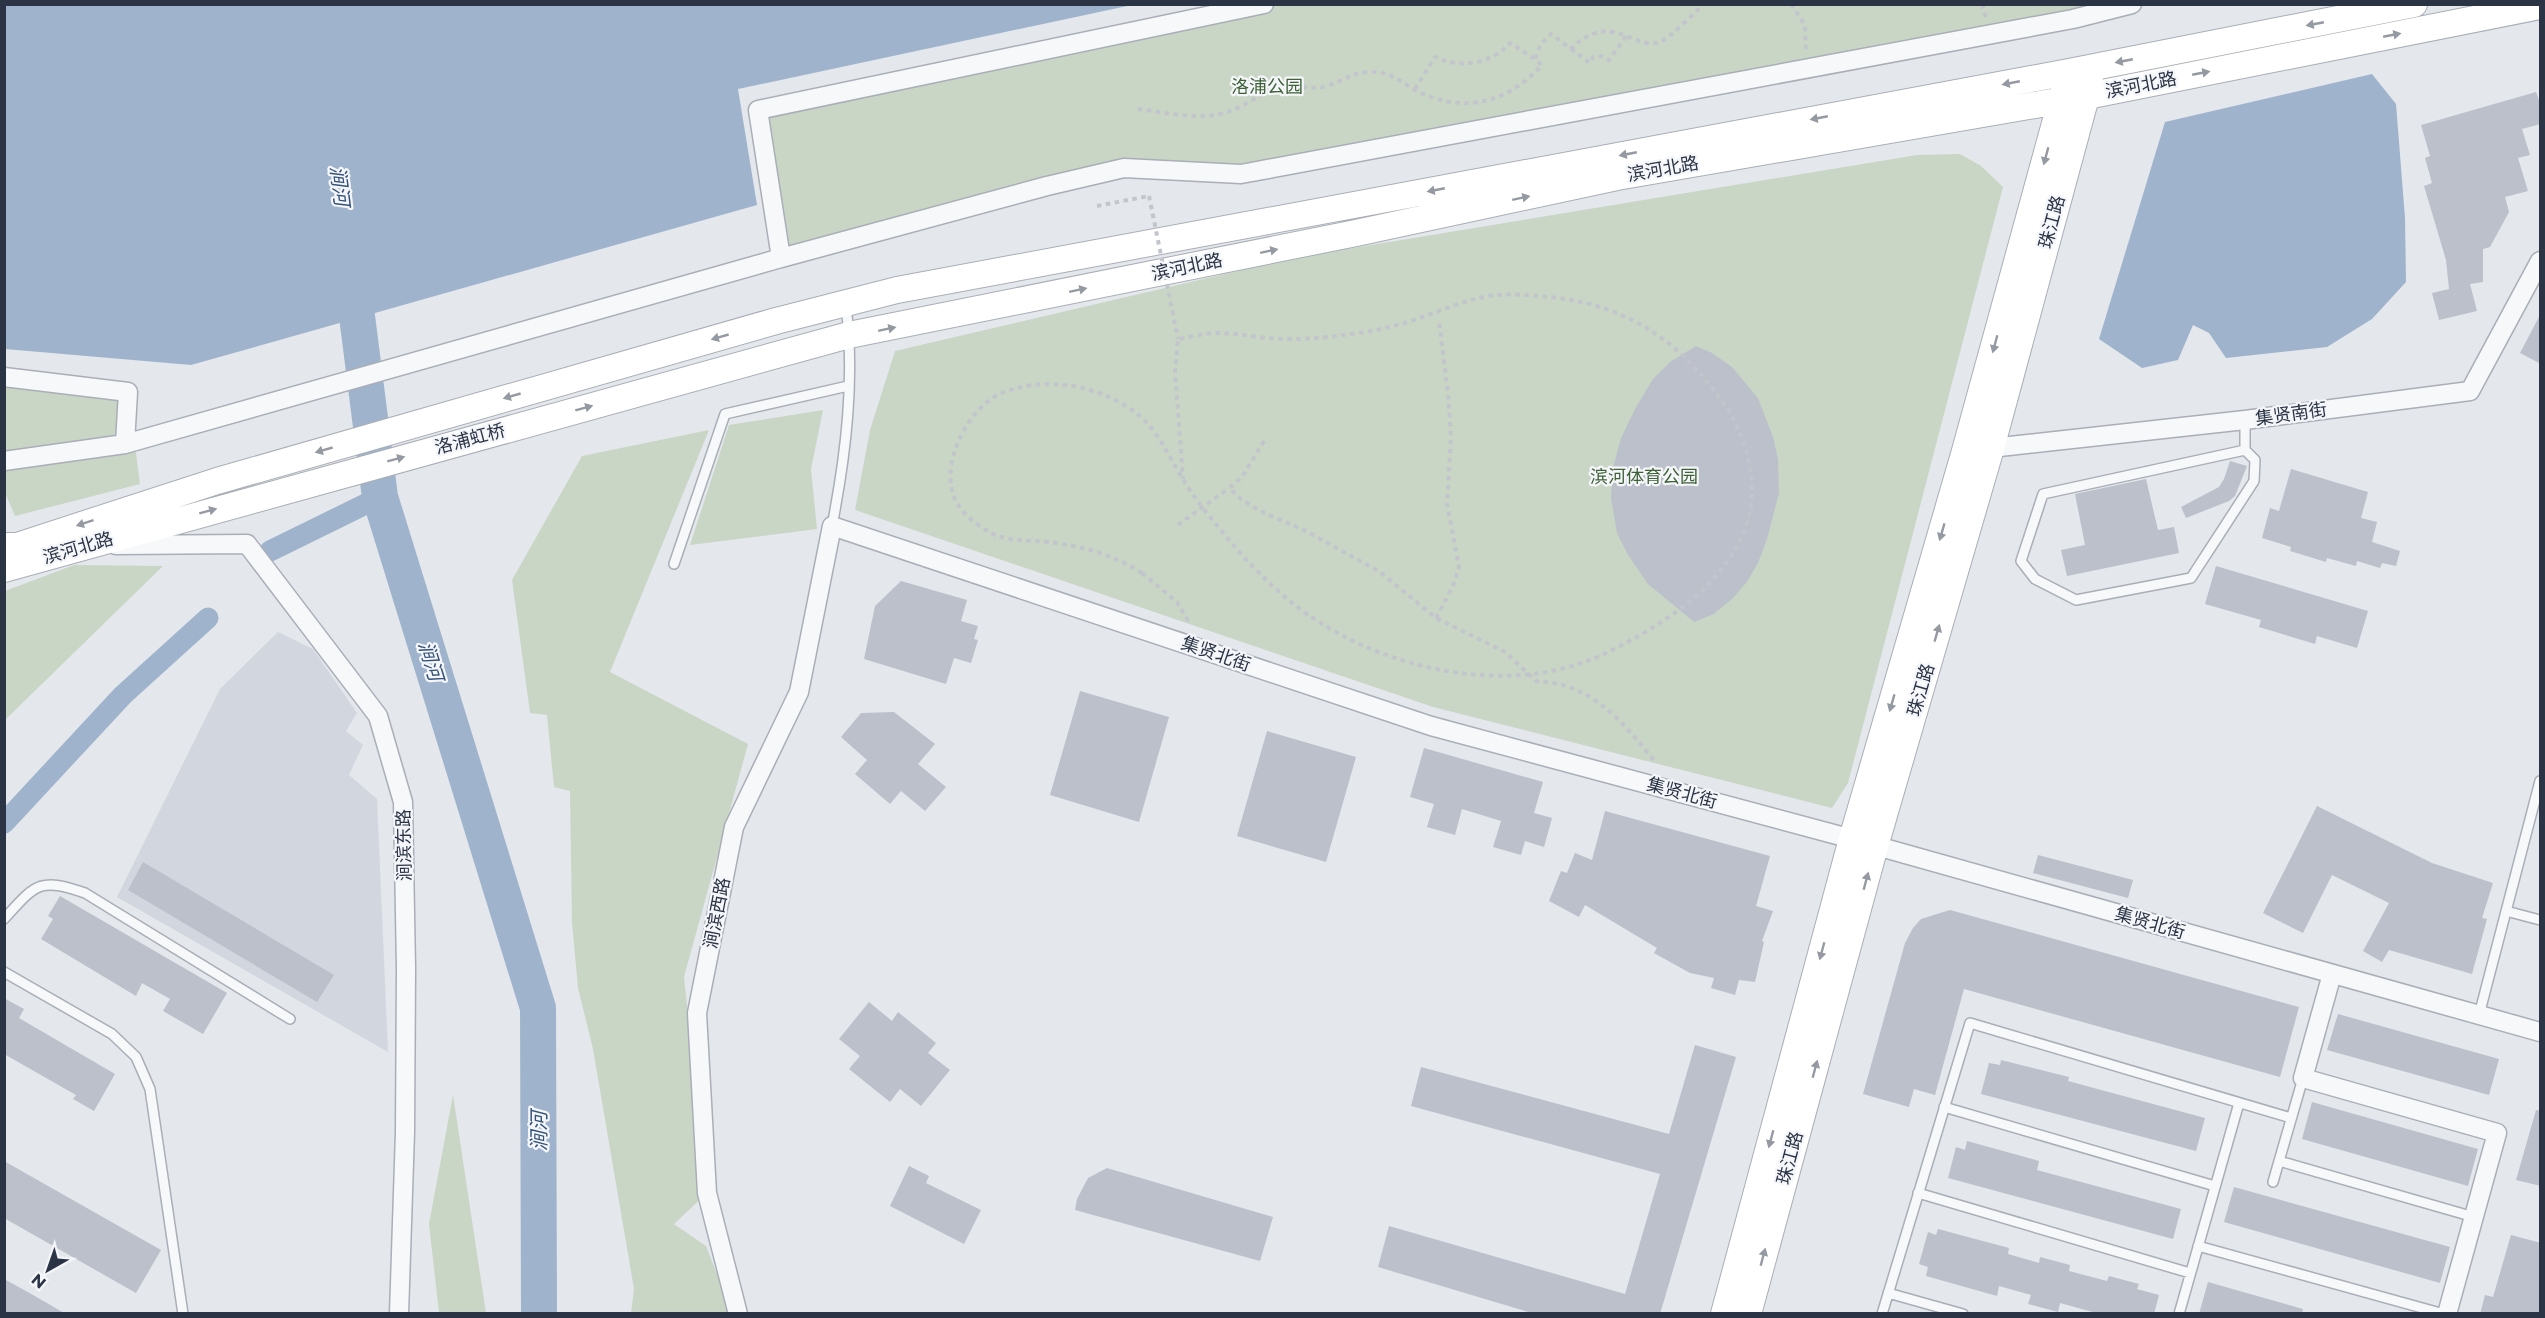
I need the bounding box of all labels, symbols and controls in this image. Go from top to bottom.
one-way arrow [2305,20,2324,29]
one-way arrow [2383,30,2402,39]
one-way arrow [2114,57,2133,66]
street label: 滨河北路 [2104,67,2178,103]
one-way arrow [2192,68,2211,77]
park label: 洛浦公园 [1231,76,1303,98]
one-way arrow [2001,79,2020,88]
one-way arrow [1810,114,1829,123]
one-way arrow [2041,147,2050,165]
one-way arrow [1618,150,1637,159]
street label: 滨河北路 [1626,152,1700,186]
water label: 涧河 [326,165,355,211]
one-way arrow [1426,186,1445,195]
one-way arrow [1512,193,1531,202]
street label: 珠江路 [2034,193,2070,251]
one-way arrow [1260,246,1279,255]
street label: 滨河北路 [1149,249,1225,285]
one-way arrow [1069,285,1088,294]
one-way arrow [877,323,896,333]
one-way arrow [710,333,728,342]
one-way arrow [1989,335,1999,353]
one-way arrow [503,392,521,401]
street label: 集贤南街 [2254,398,2328,430]
one-way arrow [575,402,593,412]
street label: 洛浦虹桥 [432,419,508,459]
one-way arrow [315,446,333,455]
one-way arrow [387,454,405,464]
park label: 滨河体育公园 [1590,466,1698,488]
one-way arrow [199,506,217,515]
one-way arrow [76,519,94,528]
one-way arrow [1937,523,1946,541]
street label: 滨河北路 [40,528,116,568]
one-way arrow [1933,624,1942,642]
street label: 集贤北街 [1178,632,1254,676]
water label: 涧河 [414,638,449,687]
street label: 珠江路 [1903,661,1939,719]
one-way arrow [1887,694,1896,712]
street label: 集贤北街 [1644,773,1720,813]
street label: 涧滨东路 [392,809,416,881]
one-way arrow [1861,872,1871,890]
street label: 涧滨西路 [699,876,735,950]
street label: 集贤北街 [2112,903,2188,943]
one-way arrow [1817,942,1826,960]
one-way arrow [1810,1060,1820,1078]
water label: 涧河 [527,1107,551,1151]
street label: 珠江路 [1772,1129,1808,1187]
one-way arrow [1766,1131,1775,1149]
north arrow [18,1240,78,1300]
one-way arrow [1759,1248,1769,1266]
text: N [28,1270,50,1293]

